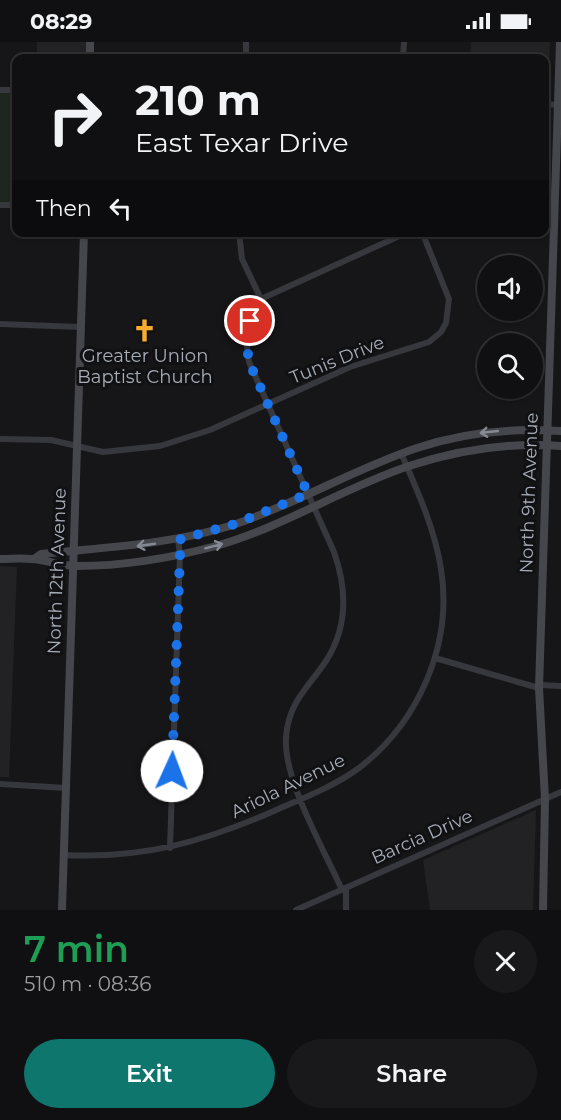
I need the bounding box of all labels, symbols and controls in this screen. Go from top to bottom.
text: 08:29 [30,8,92,35]
text: 210 m [135,74,261,126]
icon: right [36,78,114,156]
text: East Texar Drive [135,126,349,159]
icon: left [104,192,137,225]
text: Then [36,195,92,222]
map controls [477,255,543,399]
button: sound [477,255,543,321]
pin [224,295,275,346]
icon: arrive [233,304,266,337]
church icon: Greater Union Baptist Church [132,317,158,343]
street label: Tunis Drive [287,331,388,389]
button: search [477,333,543,399]
place label: Greater Union Baptist Church [77,345,213,388]
street label: North 9th Avenue [515,412,543,574]
one-way arrow [480,427,500,438]
street label: North 12th Avenue [43,487,71,655]
one-way arrow [137,540,156,551]
one-way arrow [204,540,223,551]
position arrow [140,739,204,803]
street label: Ariola Avenue [227,749,349,823]
street label: Barcia Drive [368,805,476,869]
text: 7 min [24,927,129,971]
button: close [474,930,537,993]
text: 510 m · 08:36 [24,972,151,996]
button: Exit [24,1039,275,1108]
button: Share [287,1039,537,1108]

